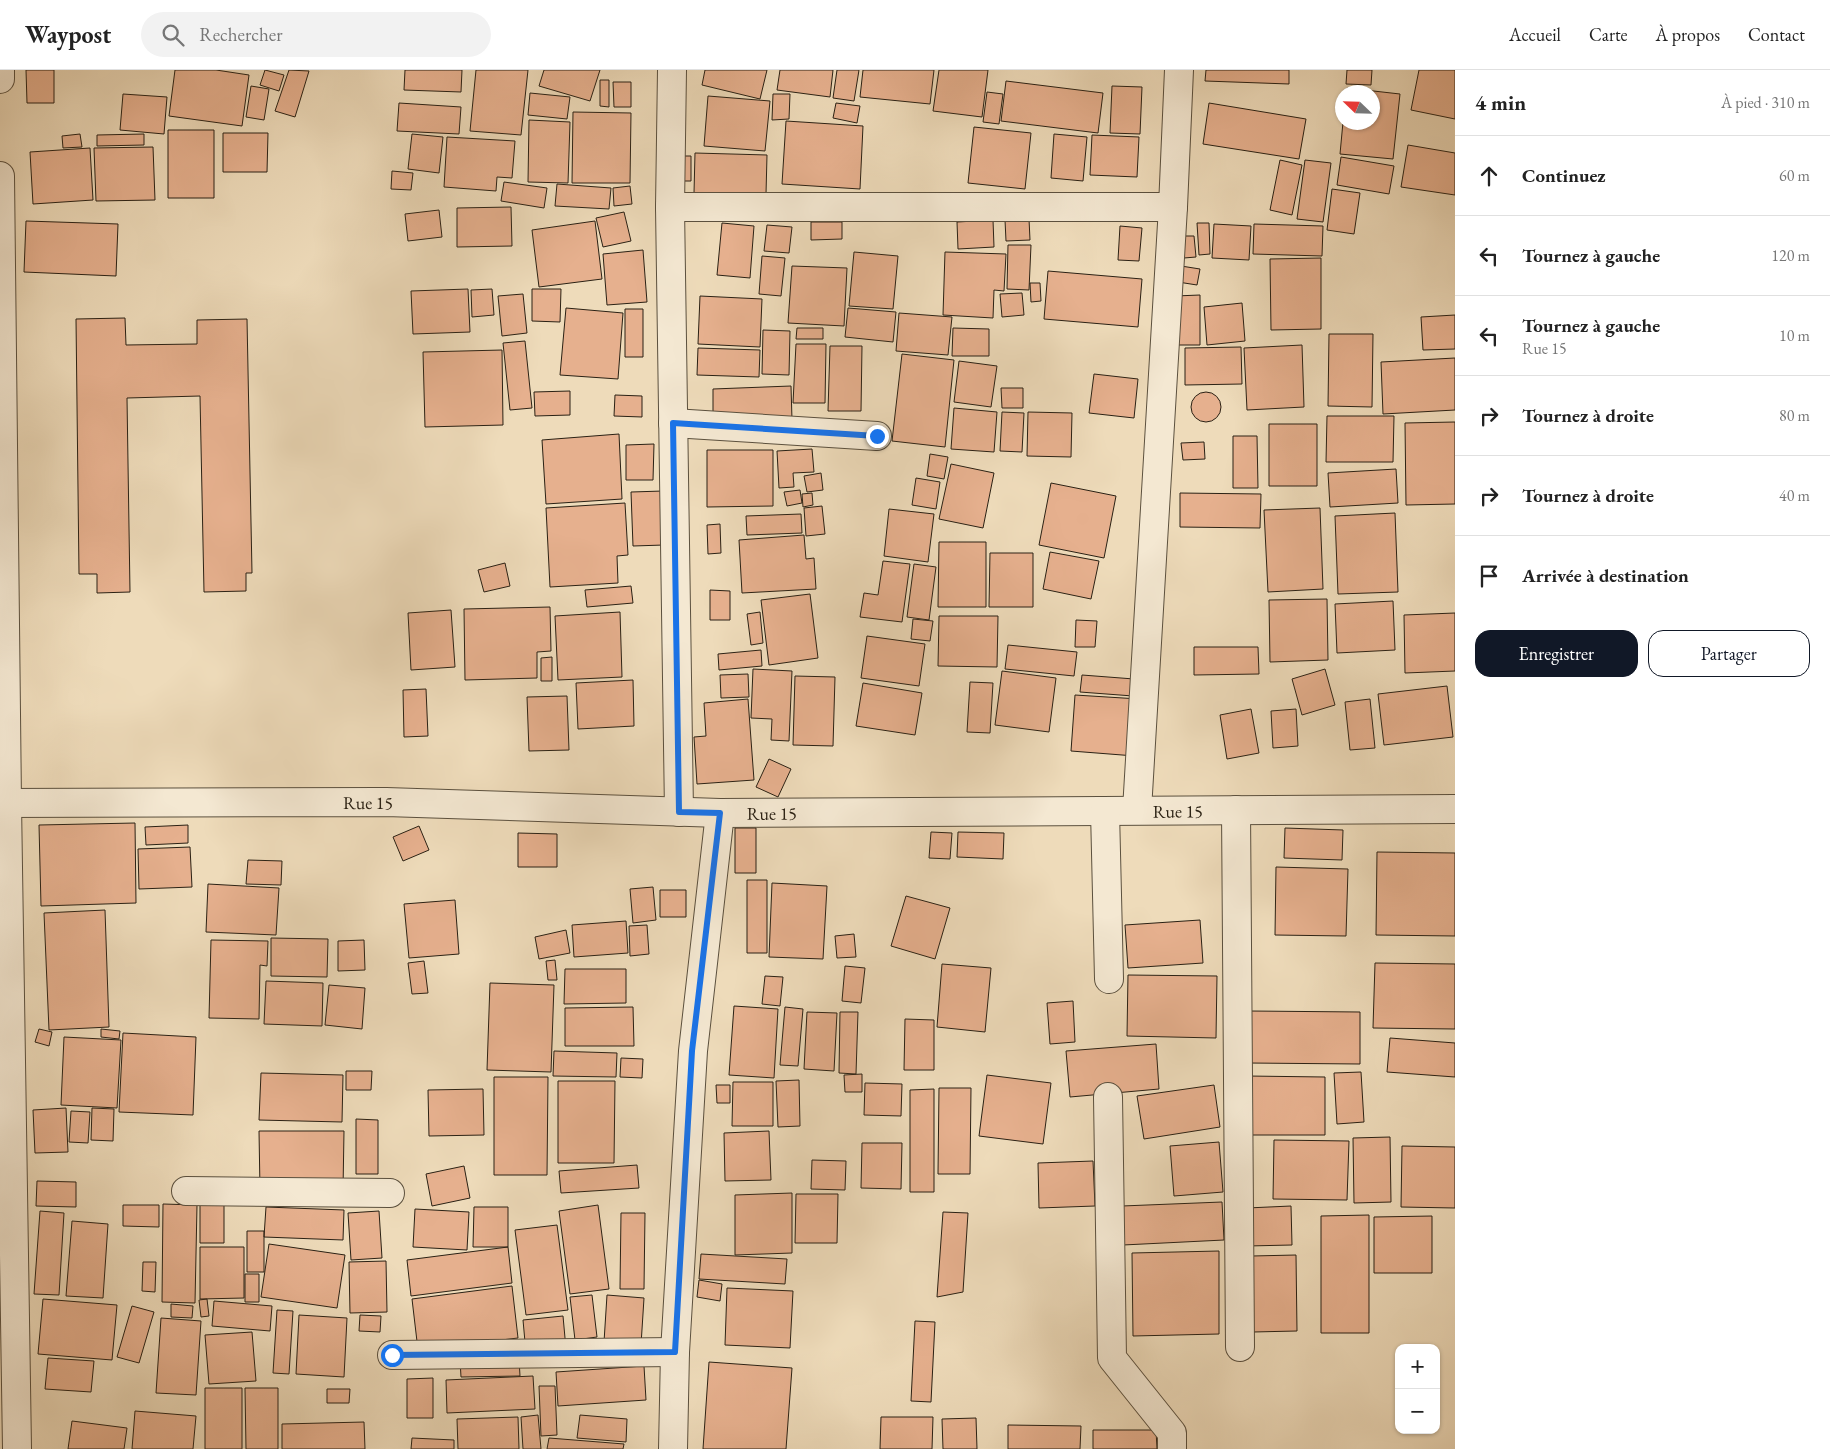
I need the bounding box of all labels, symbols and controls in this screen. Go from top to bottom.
search box [141,12,491,57]
text: Waypost [25,19,111,50]
icon: search [159,21,187,49]
text: Rechercher [199,22,283,47]
text: Accueil [1509,23,1561,46]
text: Carte [1589,23,1628,46]
text: À propos [1656,23,1720,46]
text: Contact [1748,23,1805,46]
north arrow [1335,85,1380,130]
text: 4 min [1475,89,1526,116]
text: À pied · 310 m [1721,92,1810,113]
icon: ahead [1475,162,1503,190]
text: Continuez [1522,163,1606,188]
text: 60 m [1779,165,1810,186]
icon: left [1475,242,1503,270]
text: Tournez à gauche [1522,243,1660,268]
text: 120 m [1771,245,1810,266]
text: Tournez à gauche [1522,313,1660,338]
icon: left [1475,322,1503,350]
text: 10 m [1779,325,1810,346]
text: Rue 15 [1522,338,1567,359]
icon: right [1475,402,1503,430]
text: Tournez à droite [1522,403,1654,428]
text: 80 m [1779,405,1810,426]
route end [866,425,889,448]
icon: right [1475,482,1503,510]
text: Tournez à droite [1522,483,1654,508]
text: 40 m [1779,485,1810,506]
icon: arrive [1475,562,1503,590]
text: Arrivée à destination [1522,563,1689,588]
button: Enregistrer [1475,630,1638,677]
button: Partager [1648,630,1810,677]
street label: Rue 15 [343,790,394,814]
street label: Rue 15 [1153,799,1203,822]
street label: Rue 15 [747,801,797,824]
route start [381,1344,404,1367]
map controls [1395,1344,1440,1434]
button: + [1395,1344,1440,1389]
button: − [1395,1389,1440,1434]

